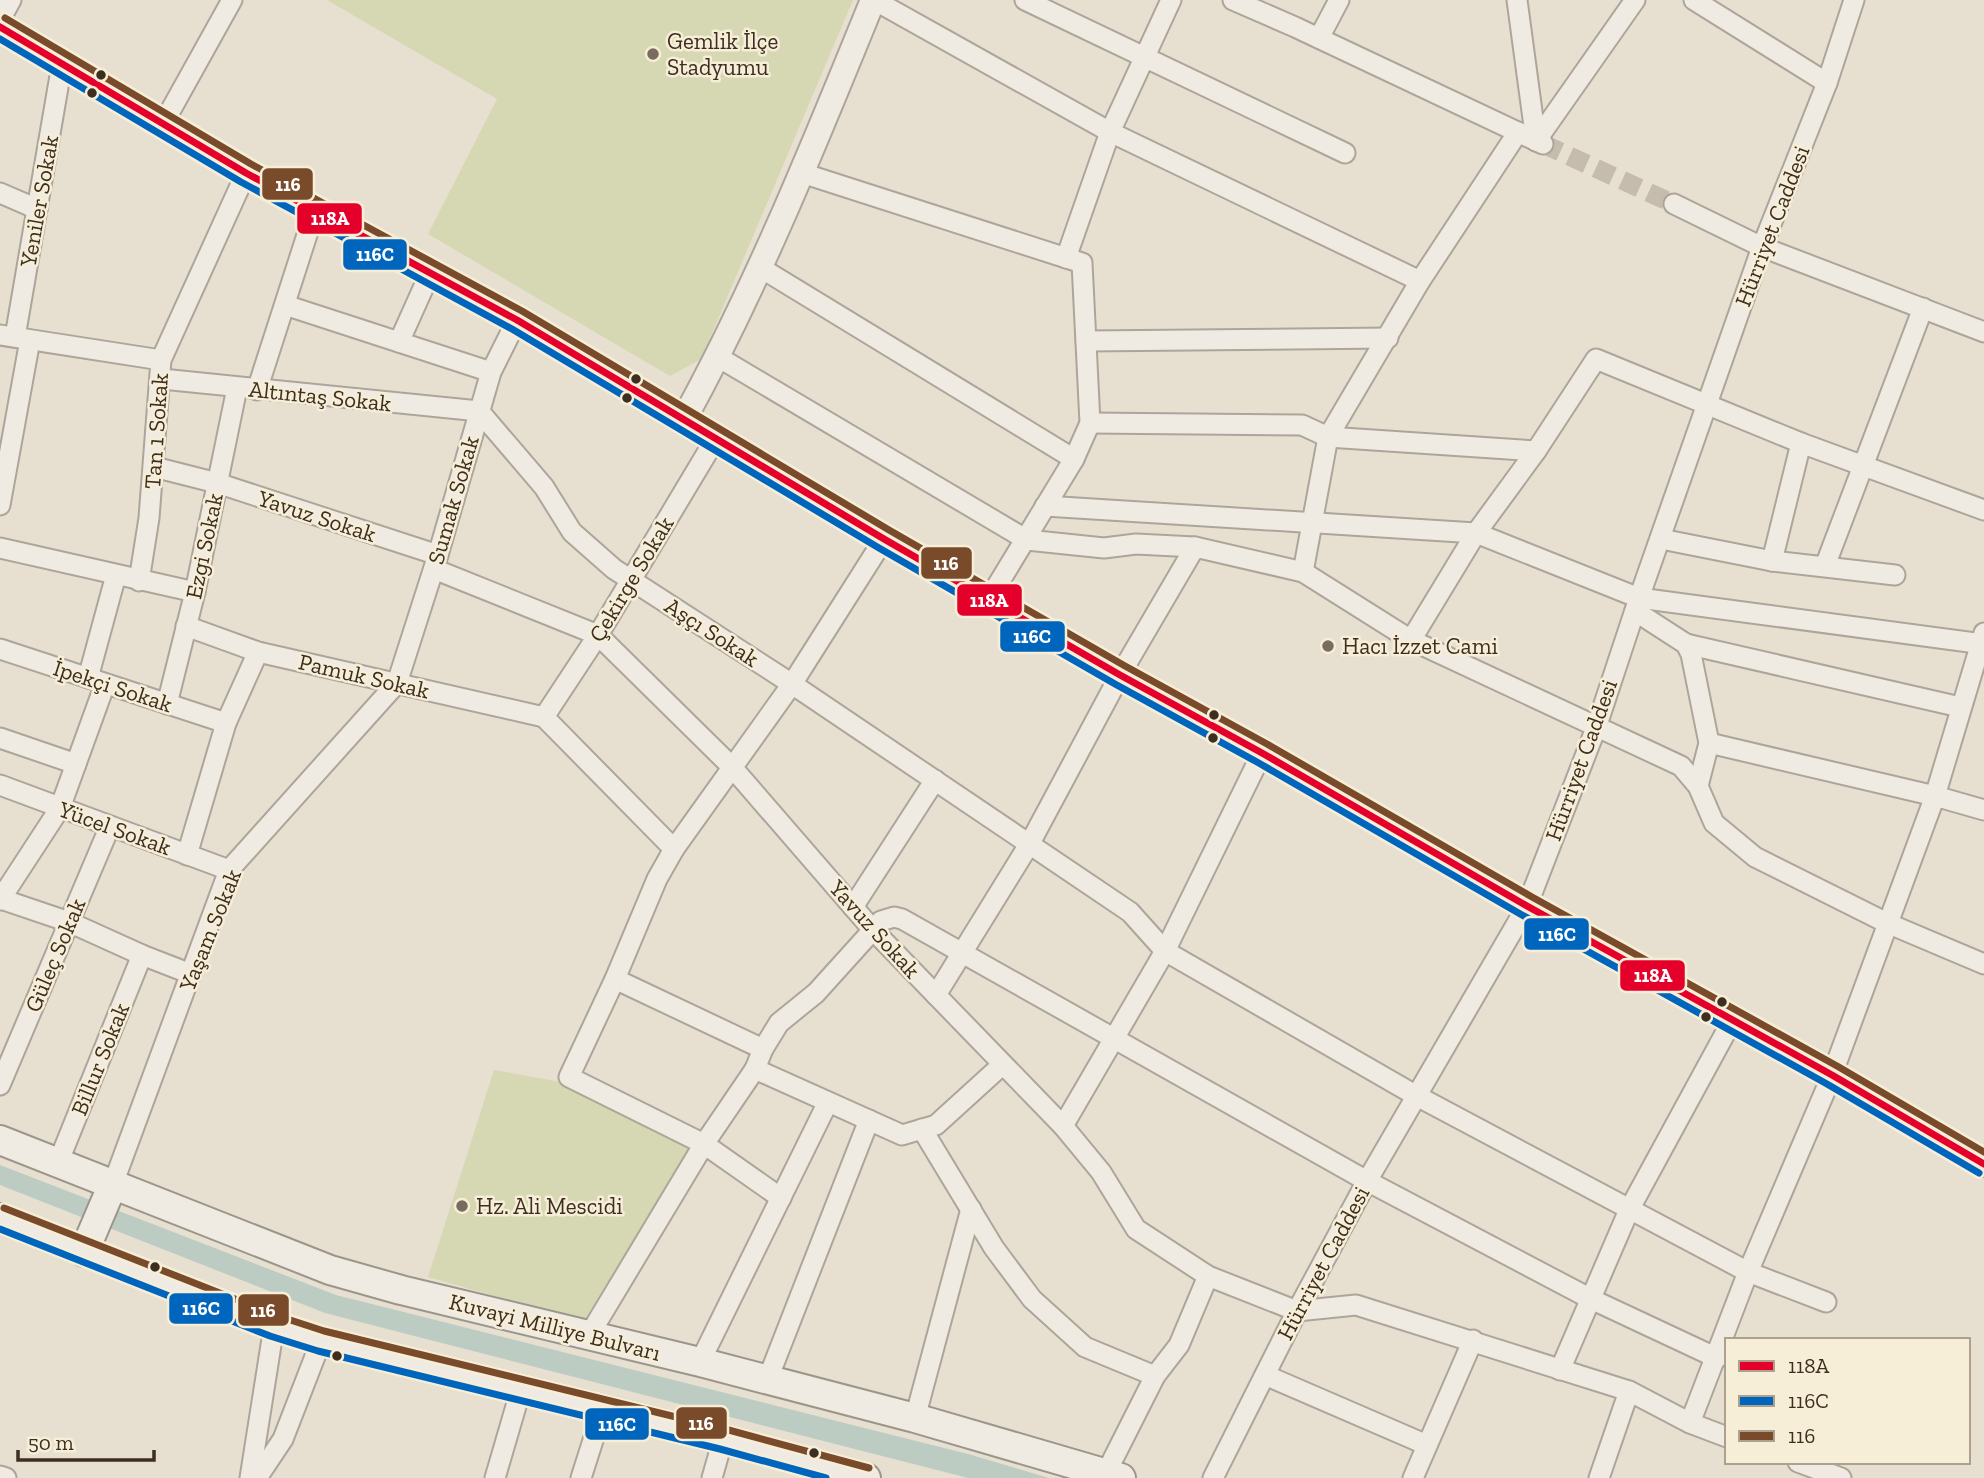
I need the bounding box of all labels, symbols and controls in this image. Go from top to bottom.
place label: Gemlik İlçe Stadyumu [667,27,778,81]
marker: Gemlik İlçe Stadyumu [645,46,661,62]
unlabelled marker [94,68,108,82]
unlabelled marker [85,86,99,100]
street label: Yeniler Sokak [13,133,64,270]
street label: Hürriyet Caddesi [1728,142,1816,310]
line badge: 116 [261,167,314,201]
text: 116 [275,173,301,196]
line badge: 118A [296,202,363,235]
text: 118A [311,207,350,230]
line badge: 116C [342,238,408,271]
text: 116C [356,243,394,266]
street label: Tan 1 Sokak [138,372,174,490]
unlabelled marker [629,372,643,386]
street label: Altıntaş Sokak [247,375,393,417]
unlabelled marker [620,391,634,405]
street label: Sumak Sokak [421,432,485,567]
street label: Yavuz Sokak [253,483,380,548]
street label: Ezgi Sokak [179,490,229,602]
street label: Çekirge Sokak [583,511,679,647]
line badge: 116 [920,546,973,580]
text: 116 [933,552,959,575]
line badge: 118A [956,583,1023,617]
text: 118A [970,589,1009,612]
street label: Aşçı Sokak [660,591,764,673]
line badge: 116C [999,620,1066,653]
text: 116C [1013,625,1051,648]
place label: Hacı İzzet Cami [1342,632,1498,660]
marker: Hacı İzzet Cami [1320,638,1336,654]
street label: Pamuk Sokak [296,647,432,705]
street label: İpekçi Sokak [50,654,176,718]
street label: Hürriyet Caddesi [1539,675,1623,845]
unlabelled marker [1207,708,1221,722]
unlabelled marker [1206,731,1220,745]
street label: Yücel Sokak [54,794,175,861]
street label: Yaşam Sokak [172,865,247,996]
street label: Yavuz Sokak [823,873,926,984]
street label: Güleç Sokak [19,894,91,1016]
line badge: 116C [1523,917,1590,951]
text: 116C [1538,923,1576,946]
line badge: 118A [1619,959,1686,992]
text: 118A [1634,964,1673,987]
unlabelled marker [1715,995,1729,1009]
street label: Billur Sokak [65,999,135,1119]
unlabelled marker [1699,1010,1713,1024]
street label: Hürriyet Caddesi [1271,1181,1375,1345]
place label: Hz. Ali Mescidi [476,1192,623,1220]
marker: Hz. Ali Mescidi [454,1198,470,1214]
unlabelled marker [148,1260,162,1274]
street label: Kuvayi Milliye Bulvarı [446,1287,664,1367]
line badge: 116C [168,1292,234,1325]
line badge: 116 [237,1293,290,1327]
text: 116C [182,1297,220,1320]
text: 116 [250,1299,276,1322]
legend [1725,1338,1970,1464]
unlabelled marker [330,1349,344,1363]
text: 118A [1788,1353,1829,1378]
text: 116C [1788,1388,1829,1413]
line badge: 116 [675,1406,728,1440]
line badge: 116C [584,1407,650,1441]
text: 116 [688,1412,714,1435]
text: 116C [598,1413,636,1436]
scale bar [18,1418,154,1462]
text: 116 [1788,1423,1815,1448]
text: 50 m [28,1430,74,1455]
unlabelled marker [807,1446,821,1460]

